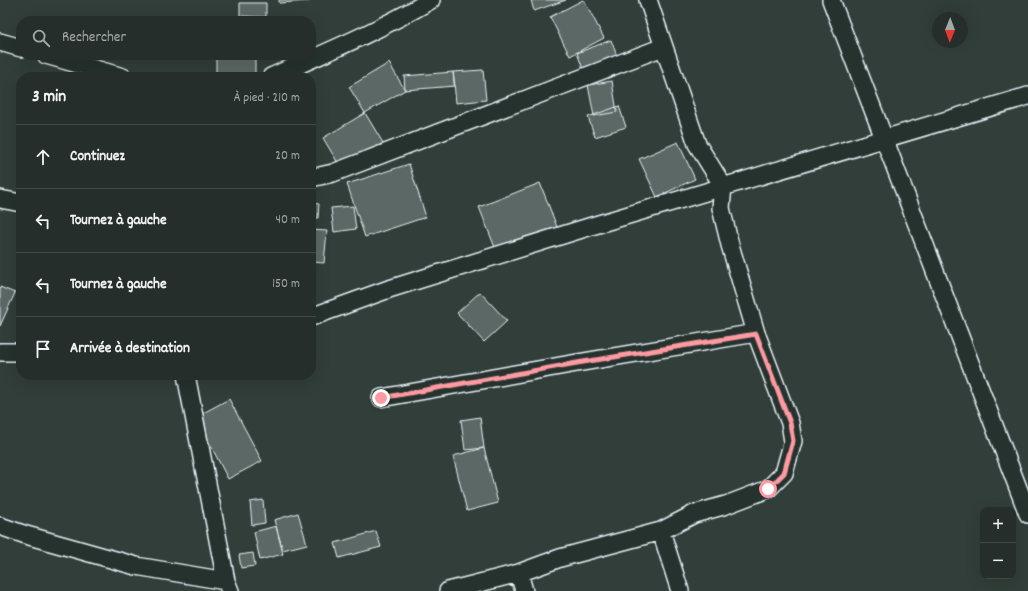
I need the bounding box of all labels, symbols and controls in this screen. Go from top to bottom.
north arrow [932,12,968,48]
search box [16,16,316,60]
icon: search [30,27,52,49]
text: Rechercher [62,27,126,49]
text: 3 min [32,86,66,110]
text: À pied · 210 m [234,89,300,108]
icon: ahead [32,146,54,168]
text: Continuez [70,146,125,168]
text: 20 m [275,147,300,166]
icon: left [32,210,54,232]
text: Tournez à gauche [70,210,167,232]
text: 40 m [276,211,300,230]
icon: left [32,274,54,296]
text: Tournez à gauche [70,274,167,296]
text: 150 m [272,275,300,294]
icon: arrive [32,338,54,360]
text: Arrivée à destination [70,338,190,360]
route end [372,389,390,407]
route start [759,480,777,498]
map controls [980,507,1016,579]
button: + [980,507,1016,543]
button: − [980,543,1016,579]

